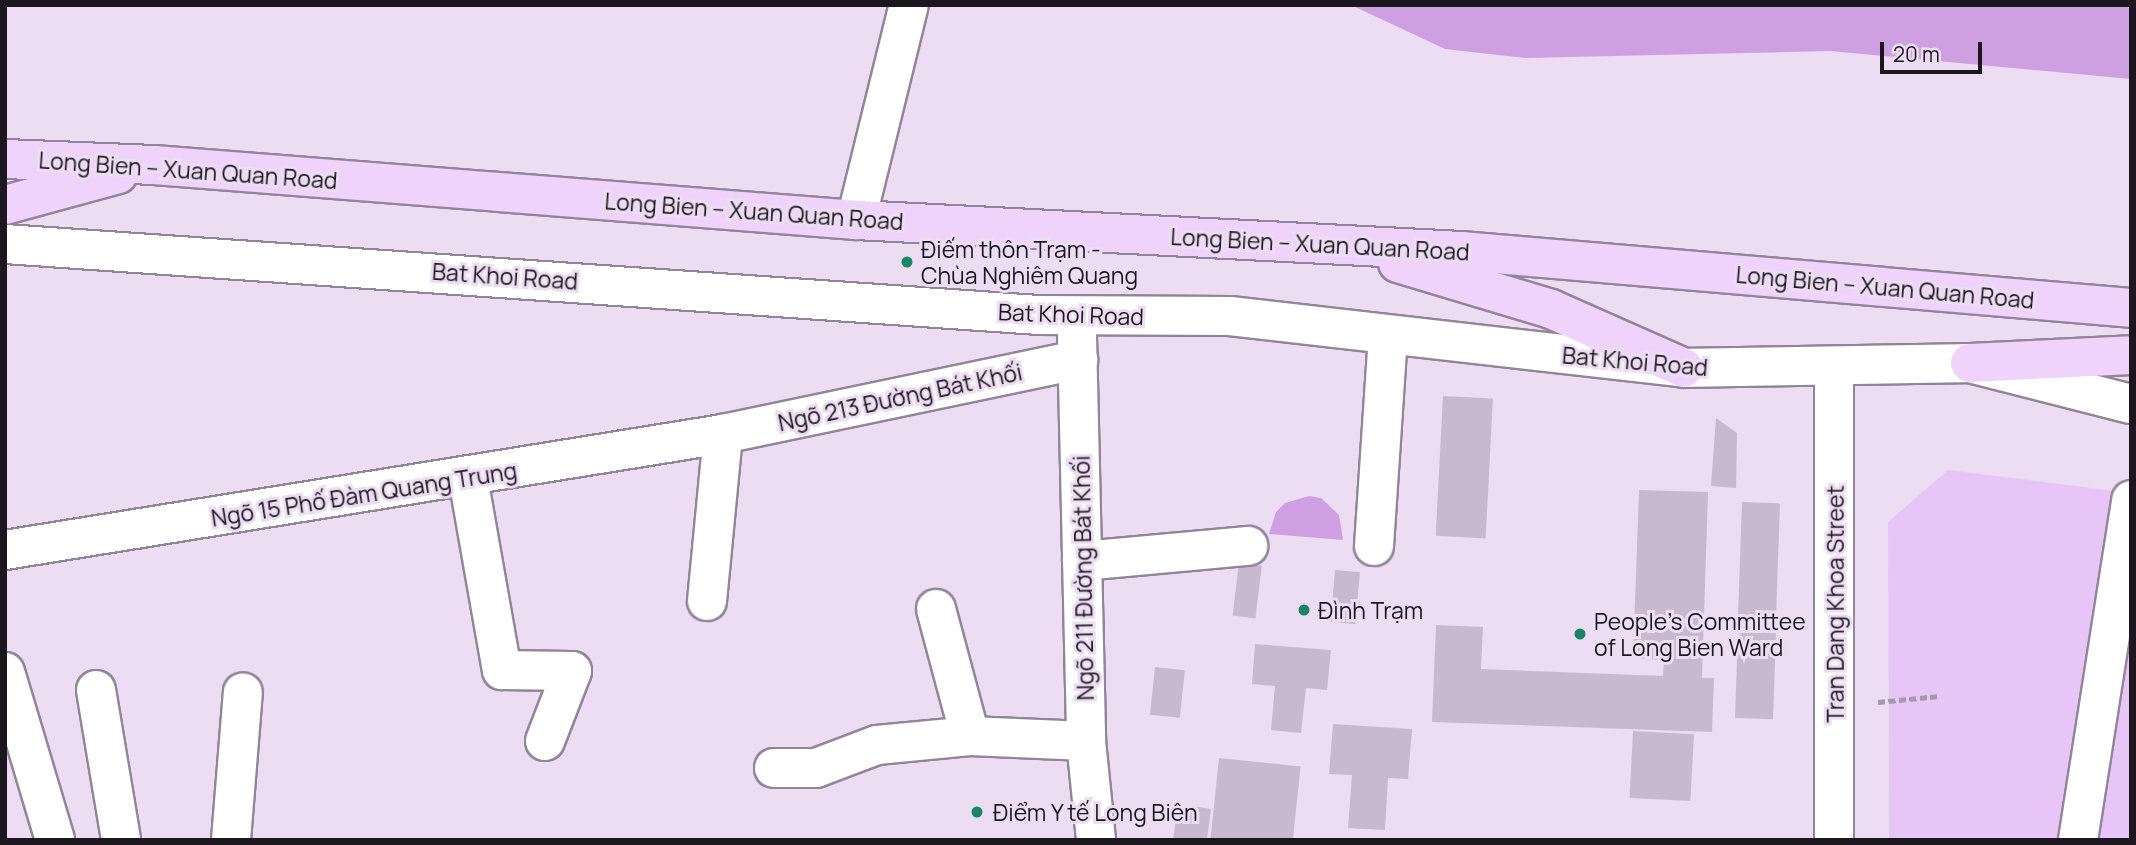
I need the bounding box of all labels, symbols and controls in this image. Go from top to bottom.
scale bar [1884,28,1986,72]
text: 20 m [1893,40,1940,68]
street label: Long Bien – Xuan Quan Road [38,146,338,194]
street label: Long Bien – Xuan Quan Road [604,187,904,235]
street label: Long Bien – Xuan Quan Road [1170,222,1470,266]
place label: Điếm thôn Trạm - Chùa Nghiêm Quang [921,235,1138,289]
marker: Điếm thôn Trạm - Chùa Nghiêm Quang [899,254,915,270]
street label: Bat Khoi Road [431,257,579,295]
street label: Long Bien – Xuan Quan Road [1735,260,2035,314]
street label: Bat Khoi Road [998,298,1144,330]
street label: Bat Khoi Road [1561,341,1709,381]
street label: Ngõ 213 Đường Bát Khối [775,358,1025,436]
street label: Ngõ 211 Đường Bát Khối [1067,455,1099,701]
street label: Ngõ 15 Phố Đàm Quang Trung [209,456,519,532]
street label: Tran Dang Khoa Street [1821,485,1849,723]
place label: Đình Trạm [1318,596,1423,624]
marker: Đình Trạm [1296,602,1312,618]
place label: People's Committee of Long Bien Ward [1594,607,1805,661]
marker: People's Committee of Long Bien Ward [1572,626,1588,642]
place label: Điểm Y tế Long Biên [993,798,1199,826]
marker: Điểm Y tế Long Biên [967,802,987,822]

